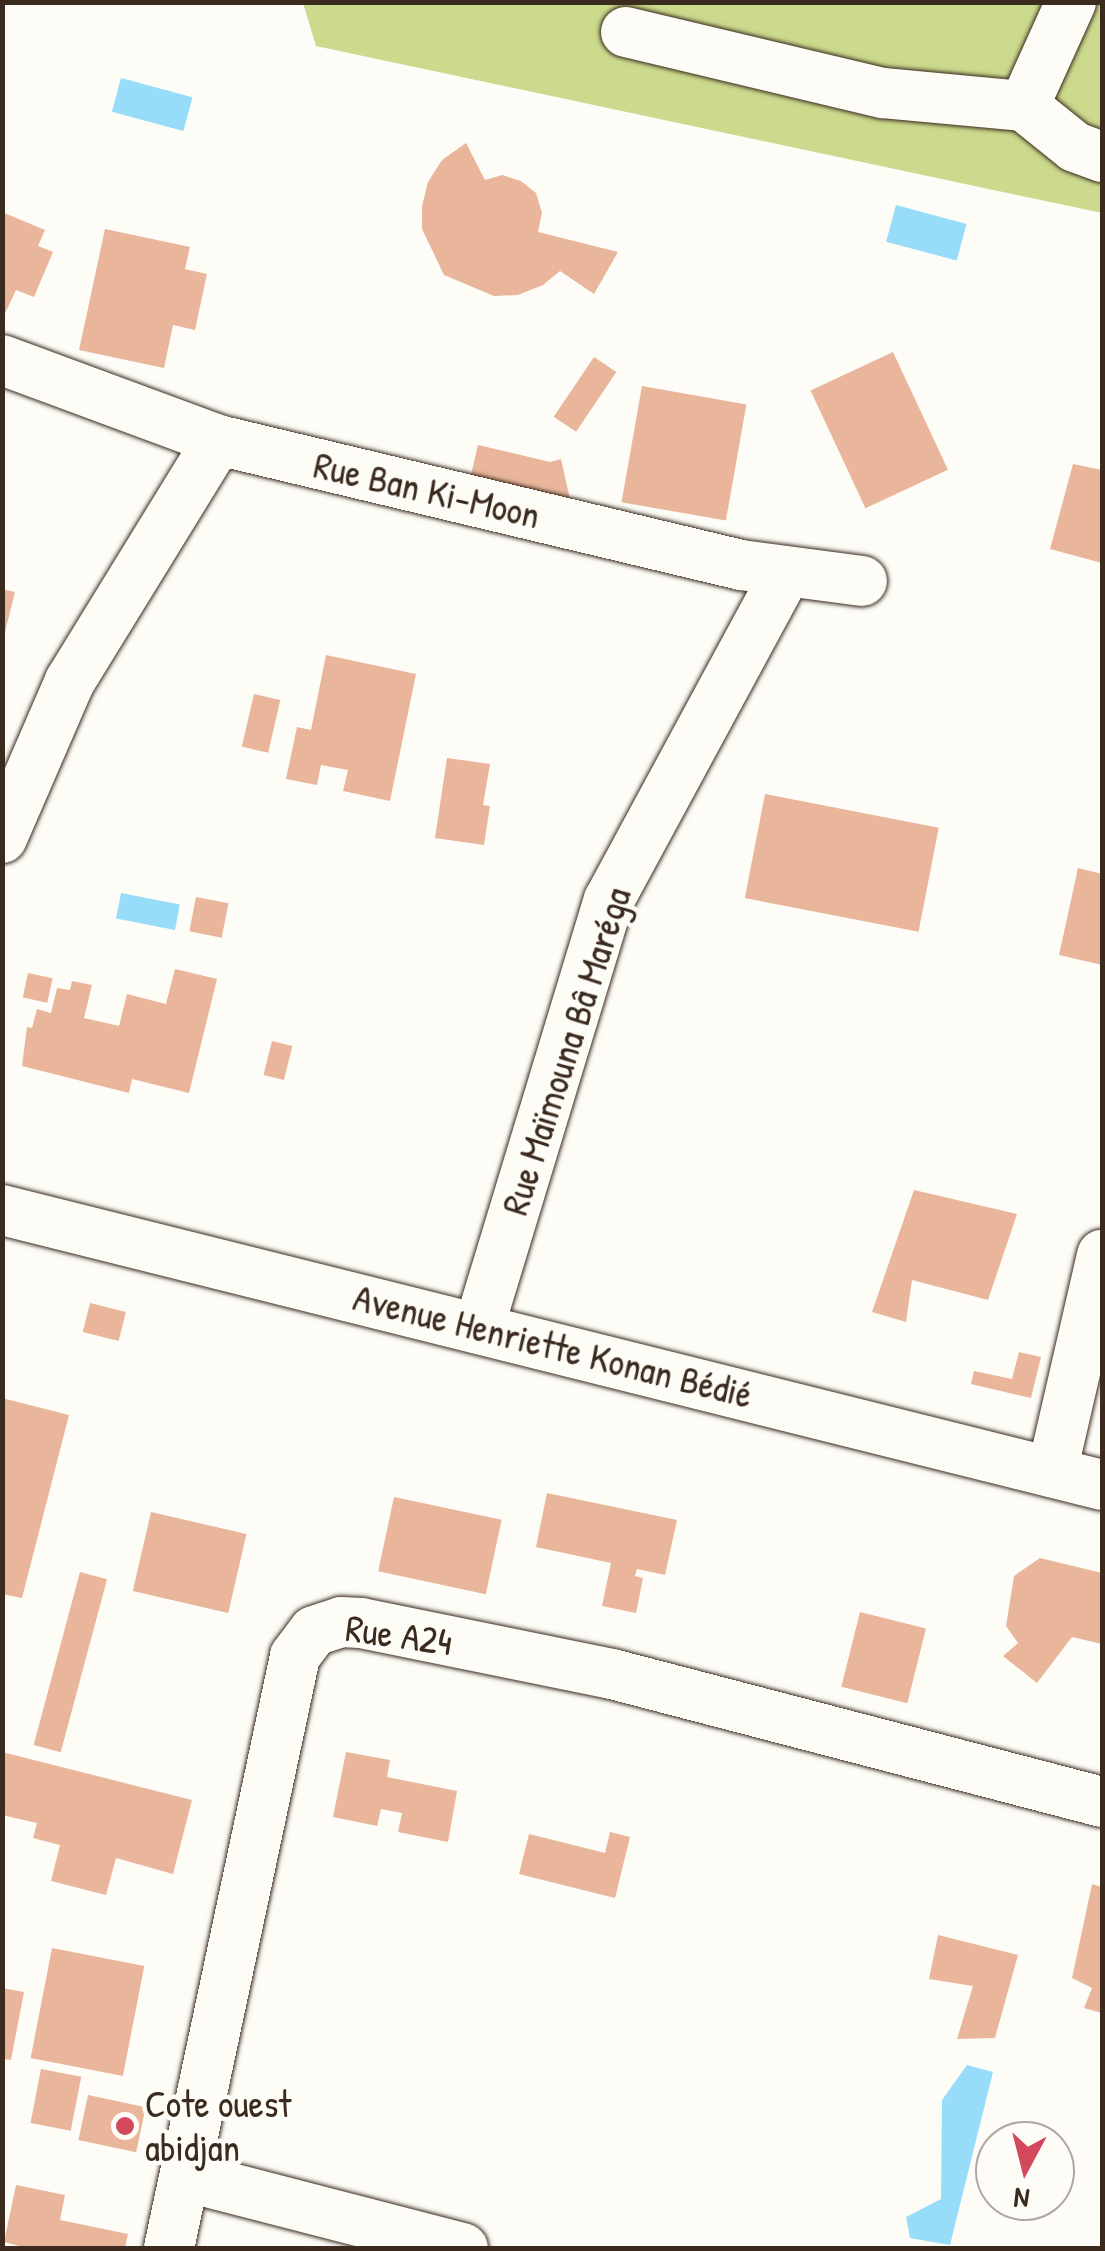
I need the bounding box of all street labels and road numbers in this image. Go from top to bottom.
street label: Rue Ban Ki-Moon [310,442,544,538]
street label: Rue Maïmouna Bâ Maréga [492,882,640,1220]
street label: Avenue Henriette Konan Bédié [349,1274,757,1418]
street label: Rue A24 [343,1605,455,1665]

